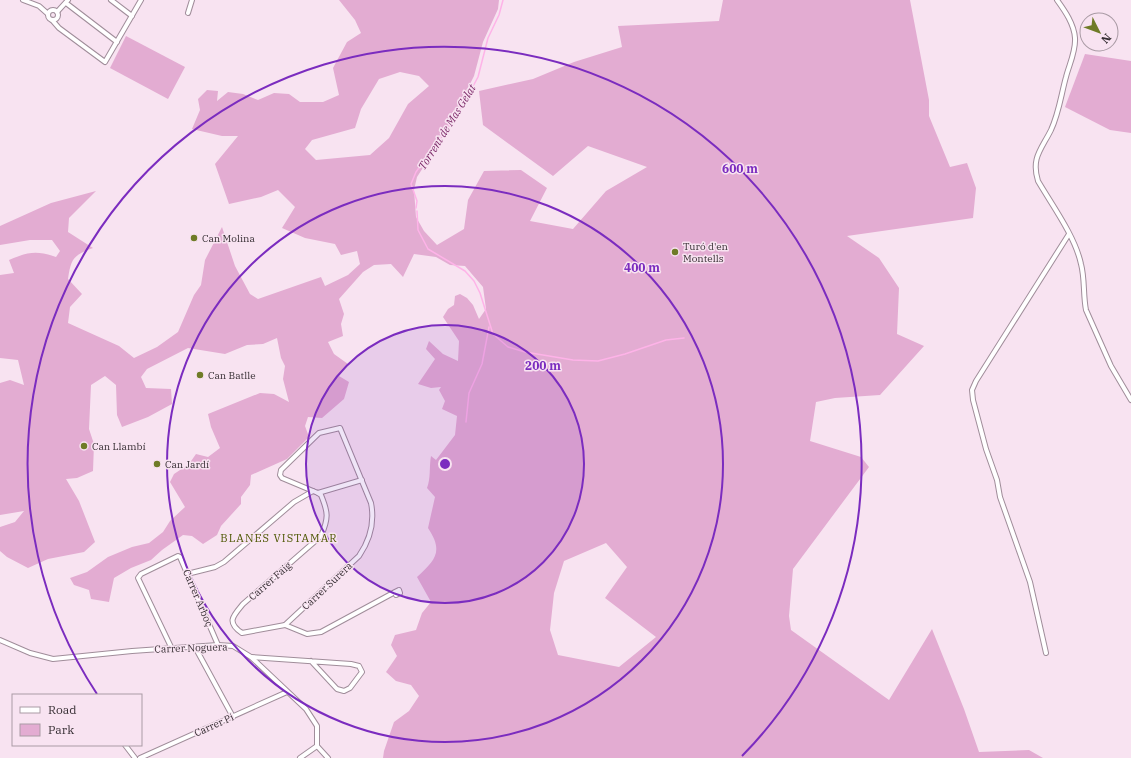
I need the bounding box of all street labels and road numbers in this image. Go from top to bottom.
street label: Carrer Faig [246,558,295,603]
street label: Carrer Surera [299,559,355,613]
street label: Carrer Arboç [180,567,216,629]
street label: Carrer Noguera [154,640,228,656]
street label: Carrer Pi [192,710,236,740]

